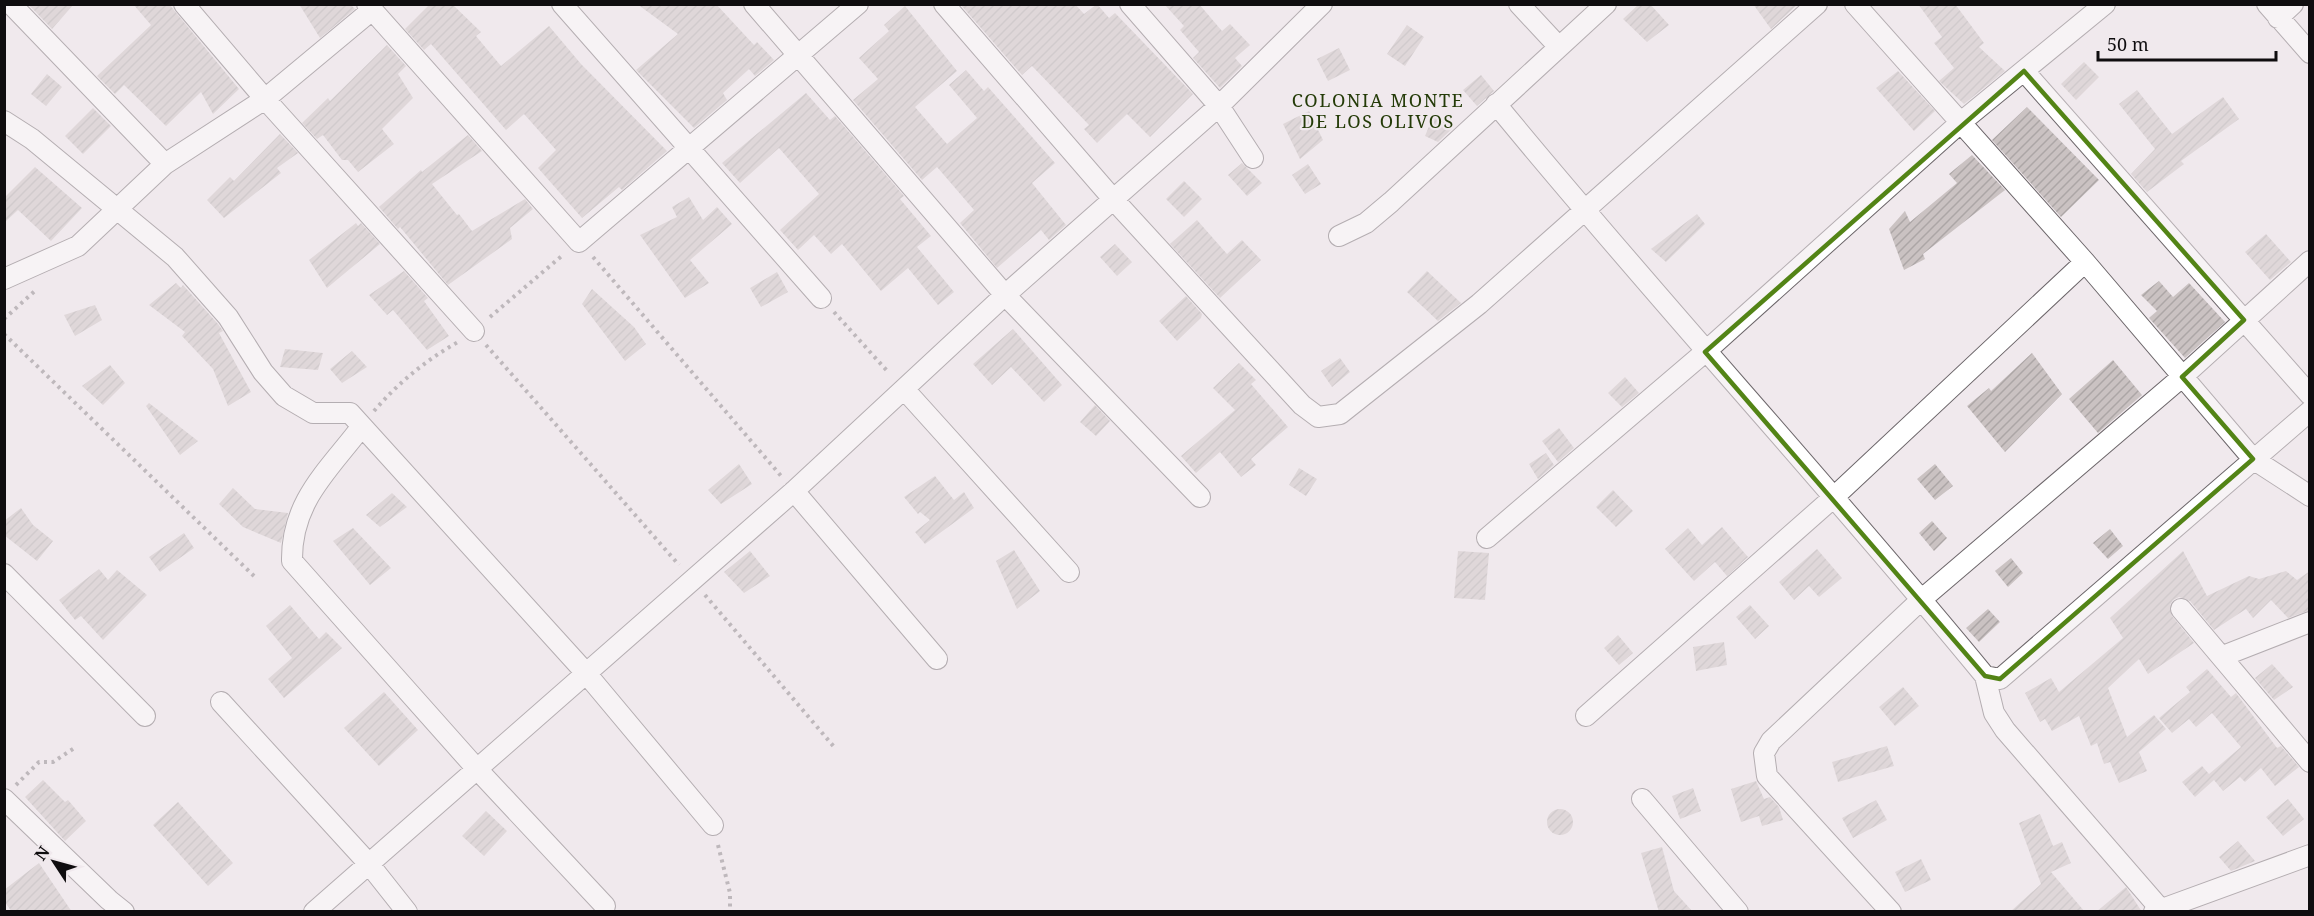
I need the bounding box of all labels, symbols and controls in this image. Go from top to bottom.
scale bar [2098,24,2276,62]
text: 50 m [2107,32,2149,56]
district label: COLONIA MONTE DE LOS OLIVOS [1292,88,1464,133]
north arrow [24,832,84,892]
text: N [29,841,55,865]

